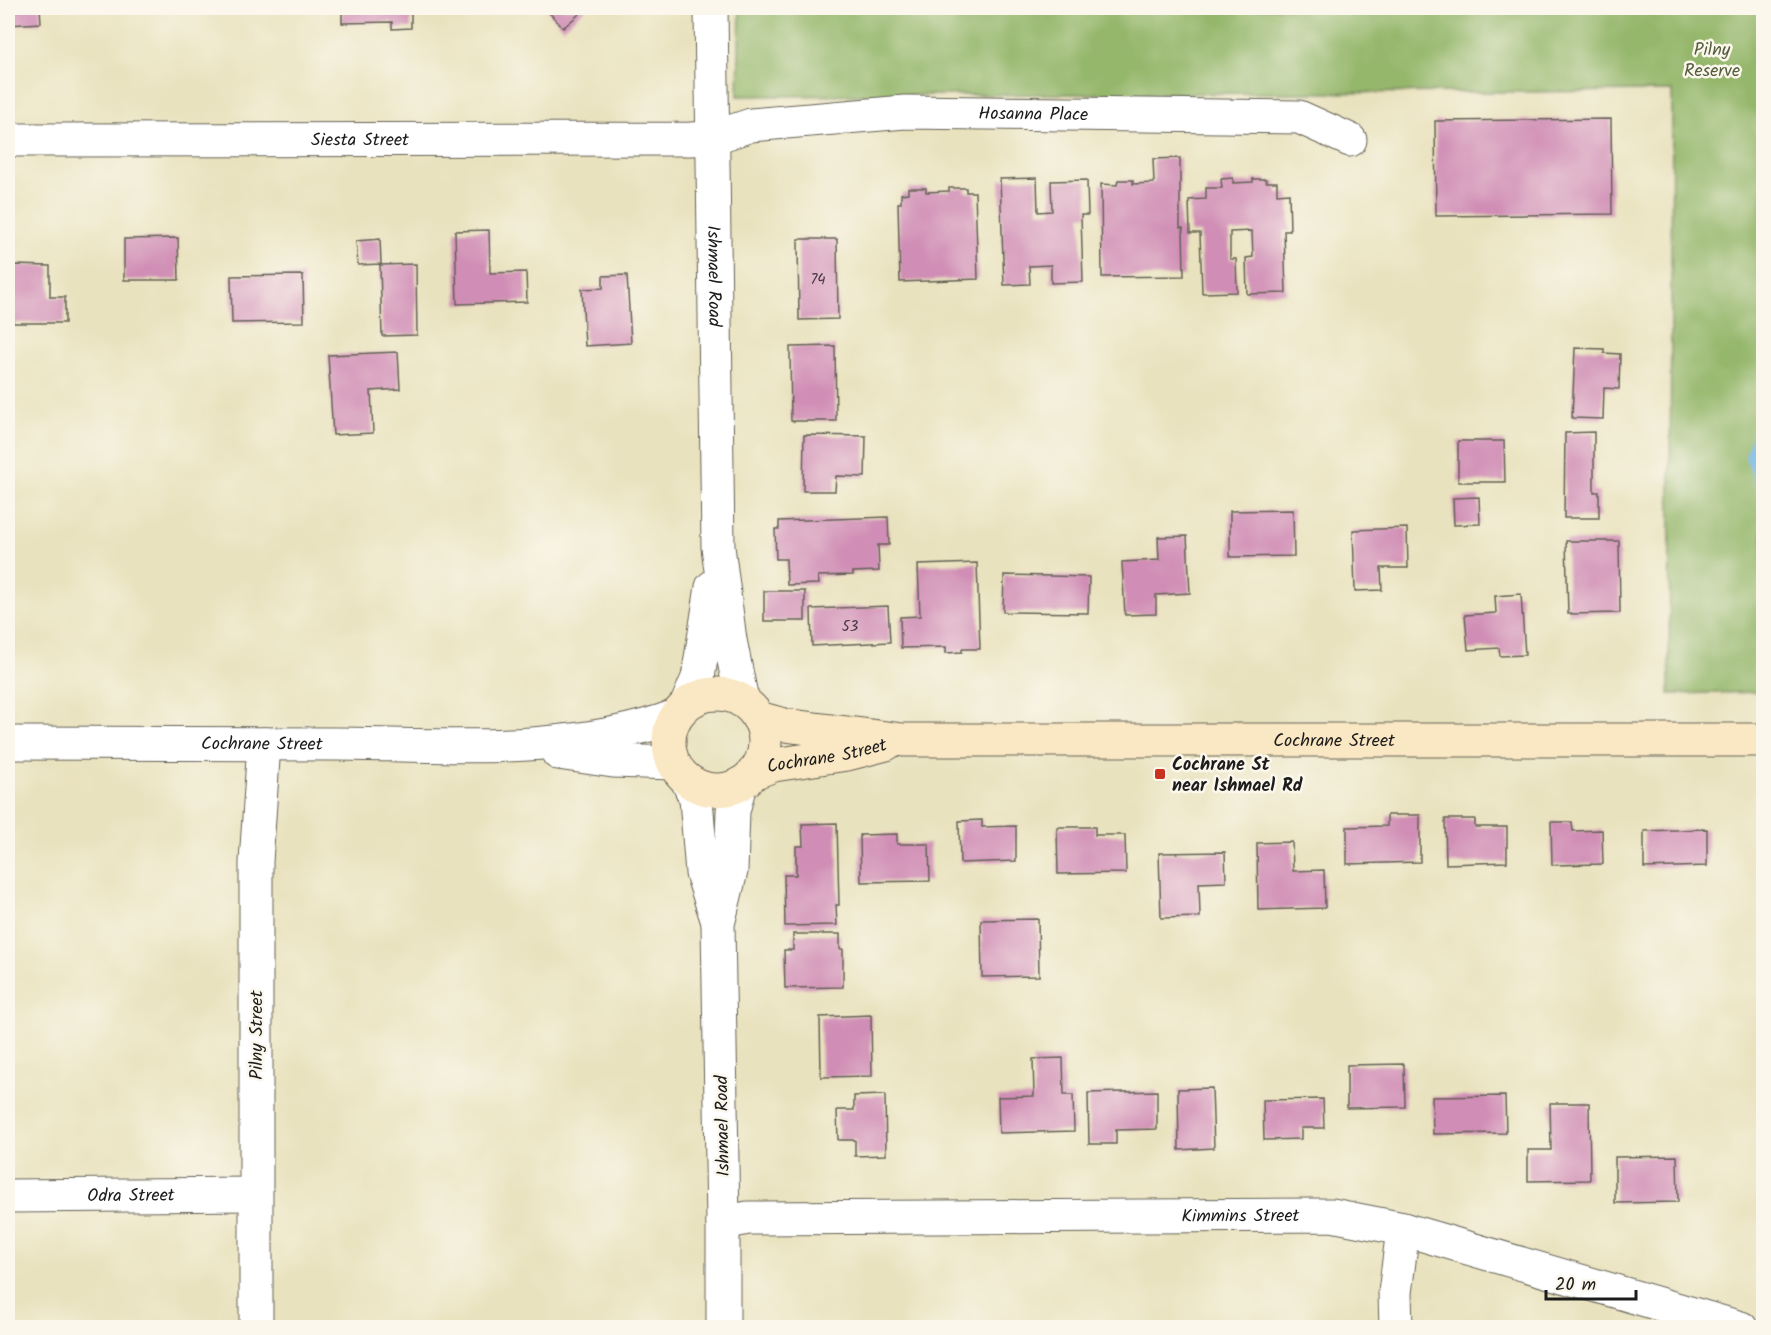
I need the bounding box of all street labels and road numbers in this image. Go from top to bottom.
street label: Hosanna Place [978,100,1088,130]
street label: Siesta Street [311,126,410,156]
street label: Ishmael Road [698,225,728,328]
street label: Cochrane Street [1273,727,1396,756]
street label: Cochrane Street [201,730,324,760]
street label: Cochrane Street [763,731,891,783]
street label: Pilny Street [243,989,272,1080]
street label: Ishmael Road [708,1074,739,1177]
street label: Odra Street [87,1182,176,1211]
street label: Kimmins Street [1181,1202,1301,1232]

